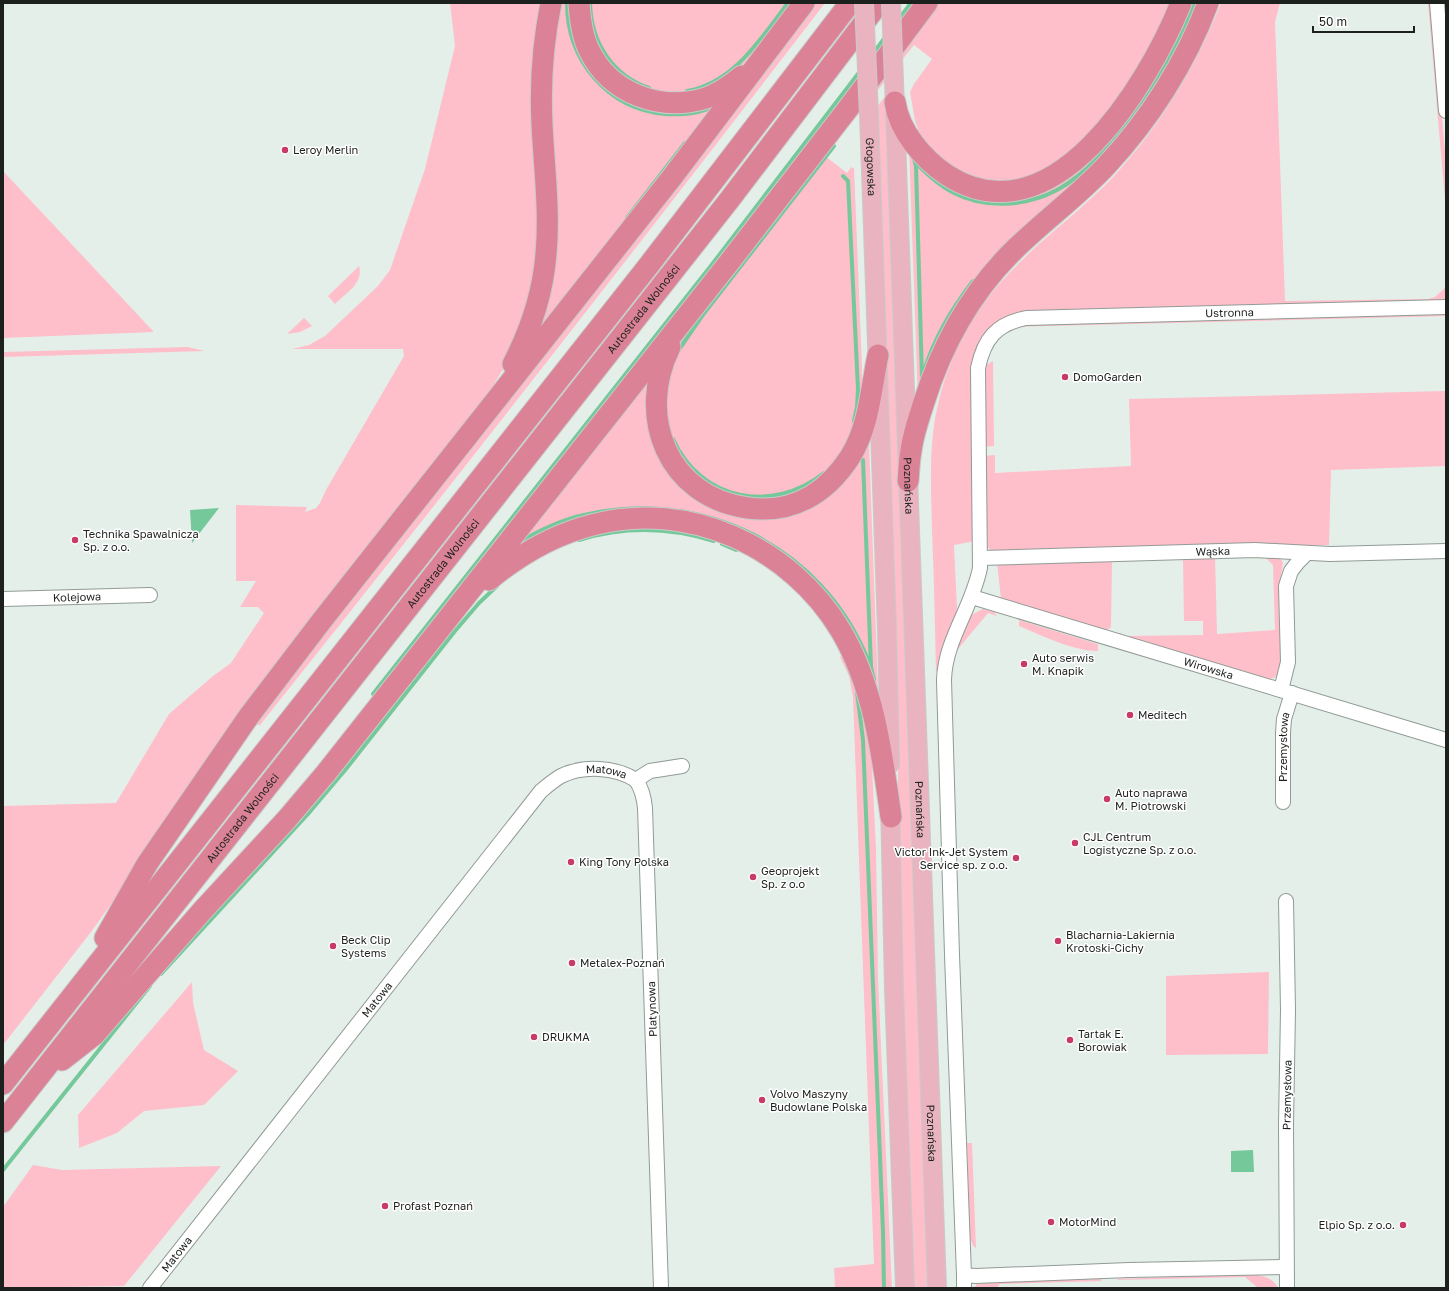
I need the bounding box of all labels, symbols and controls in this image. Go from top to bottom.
scale bar [1313,8,1414,34]
text: 50 m [1319,14,1347,29]
street label: Głogowska [864,137,879,196]
place label: Leroy Merlin [293,143,358,156]
marker: Leroy Merlin [280,145,290,155]
street label: Autostrada Wolności [604,261,682,356]
street label: Ustronna [1205,305,1254,319]
place label: DomoGarden [1073,370,1142,383]
marker: DomoGarden [1060,372,1070,382]
street label: Poznańska [901,457,916,515]
street label: Autostrada Wolności [404,516,482,610]
place label: Technika Spawalnicza Sp. z o.o. [83,527,199,553]
marker: Technika Spawalnicza Sp. z o.o. [70,535,80,545]
street label: Wąska [1195,544,1230,558]
street label: Kolejowa [53,589,101,604]
place label: Auto serwis M. Knapik [1032,651,1094,677]
street label: Wirowska [1182,654,1235,681]
marker: Auto serwis M. Knapik [1019,659,1029,669]
place label: Meditech [1138,708,1187,721]
marker: Meditech [1125,710,1135,720]
street label: Przemysłowa [1276,710,1292,782]
street label: Matowa [586,762,629,781]
street label: Autostrada Wolności [203,771,281,865]
street label: Poznańska [913,781,928,838]
place label: Auto naprawa M. Piotrowski [1115,786,1188,812]
marker: Auto naprawa M. Piotrowski [1102,794,1112,804]
place label: CJL Centrum Logistyczne Sp. z o.o. [1083,830,1197,856]
marker: CJL Centrum Logistyczne Sp. z o.o. [1070,838,1080,848]
place label: Victor Ink-Jet System Service sp. z o.o. [894,845,1008,871]
marker: Victor Ink-Jet System Service sp. z o.o. [1011,853,1021,863]
place label: King Tony Polska [579,855,669,868]
marker: King Tony Polska [566,857,576,867]
place label: Geoprojekt Sp. z o.o [761,864,819,890]
marker: Geoprojekt Sp. z o.o [748,872,758,882]
place label: Blacharnia-Lakiernia Krotoski-Cichy [1066,928,1175,954]
place label: Beck Clip Systems [341,933,391,959]
marker: Blacharnia-Lakiernia Krotoski-Cichy [1053,936,1063,946]
marker: Beck Clip Systems [328,941,338,951]
place label: Metalex-Poznań [580,956,665,969]
marker: Metalex-Poznań [567,958,577,968]
street label: Matowa [359,979,394,1020]
street label: Platynowa [644,981,659,1037]
place label: Tartak E. Borowiak [1078,1027,1127,1053]
place label: DRUKMA [542,1030,590,1043]
marker: DRUKMA [529,1032,539,1042]
marker: Tartak E. Borowiak [1065,1035,1075,1045]
street label: Przemysłowa [1279,1060,1294,1130]
place label: Volvo Maszyny Budowlane Polska [770,1087,867,1113]
marker: Volvo Maszyny Budowlane Polska [757,1095,767,1105]
street label: Poznańska [924,1104,940,1162]
place label: Profast Poznań [393,1199,473,1212]
marker: Profast Poznań [380,1201,390,1211]
place label: MotorMind [1059,1215,1116,1228]
marker: MotorMind [1046,1217,1056,1227]
place label: Elpio Sp. z o.o. [1319,1218,1395,1231]
marker: Elpio Sp. z o.o. [1398,1220,1408,1230]
street label: Matowa [158,1234,194,1274]

